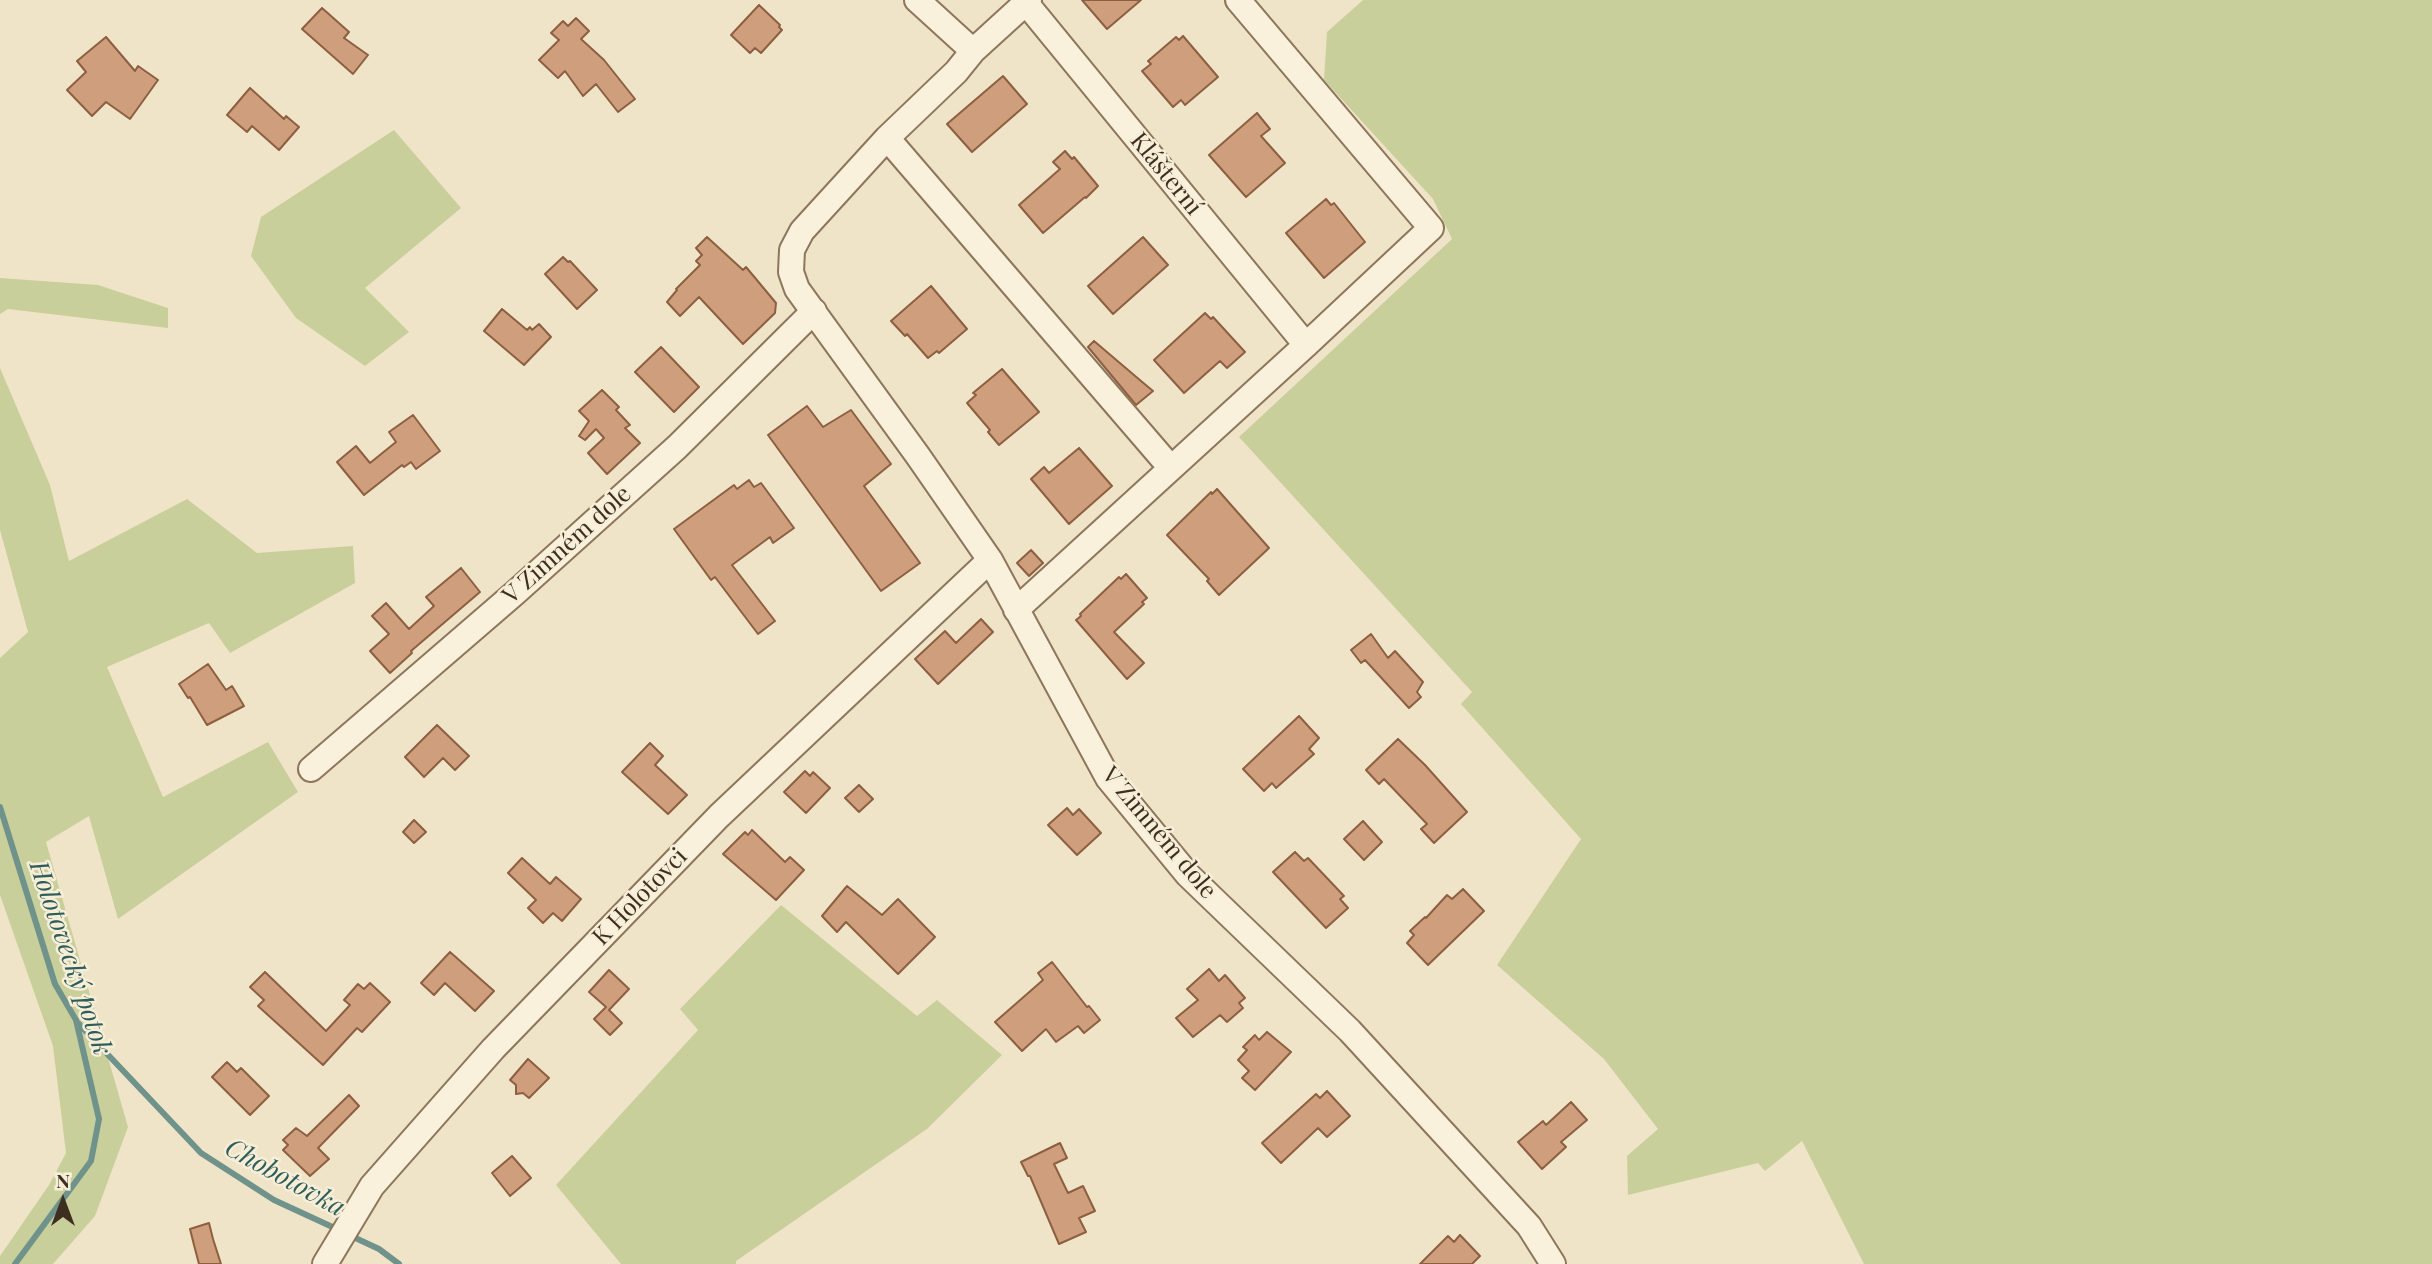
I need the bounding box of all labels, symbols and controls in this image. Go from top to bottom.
street label: Klášterní [1124,127,1208,221]
street label: V Zimném dole [497,480,637,610]
street label: V Zimném dole [1096,761,1222,905]
street label: K Holotovci [587,842,693,952]
water label: Holotovecký potok [22,857,118,1059]
water label: Chobotovka [220,1132,350,1224]
north arrow [28,1166,98,1236]
text: N [56,1167,70,1193]

